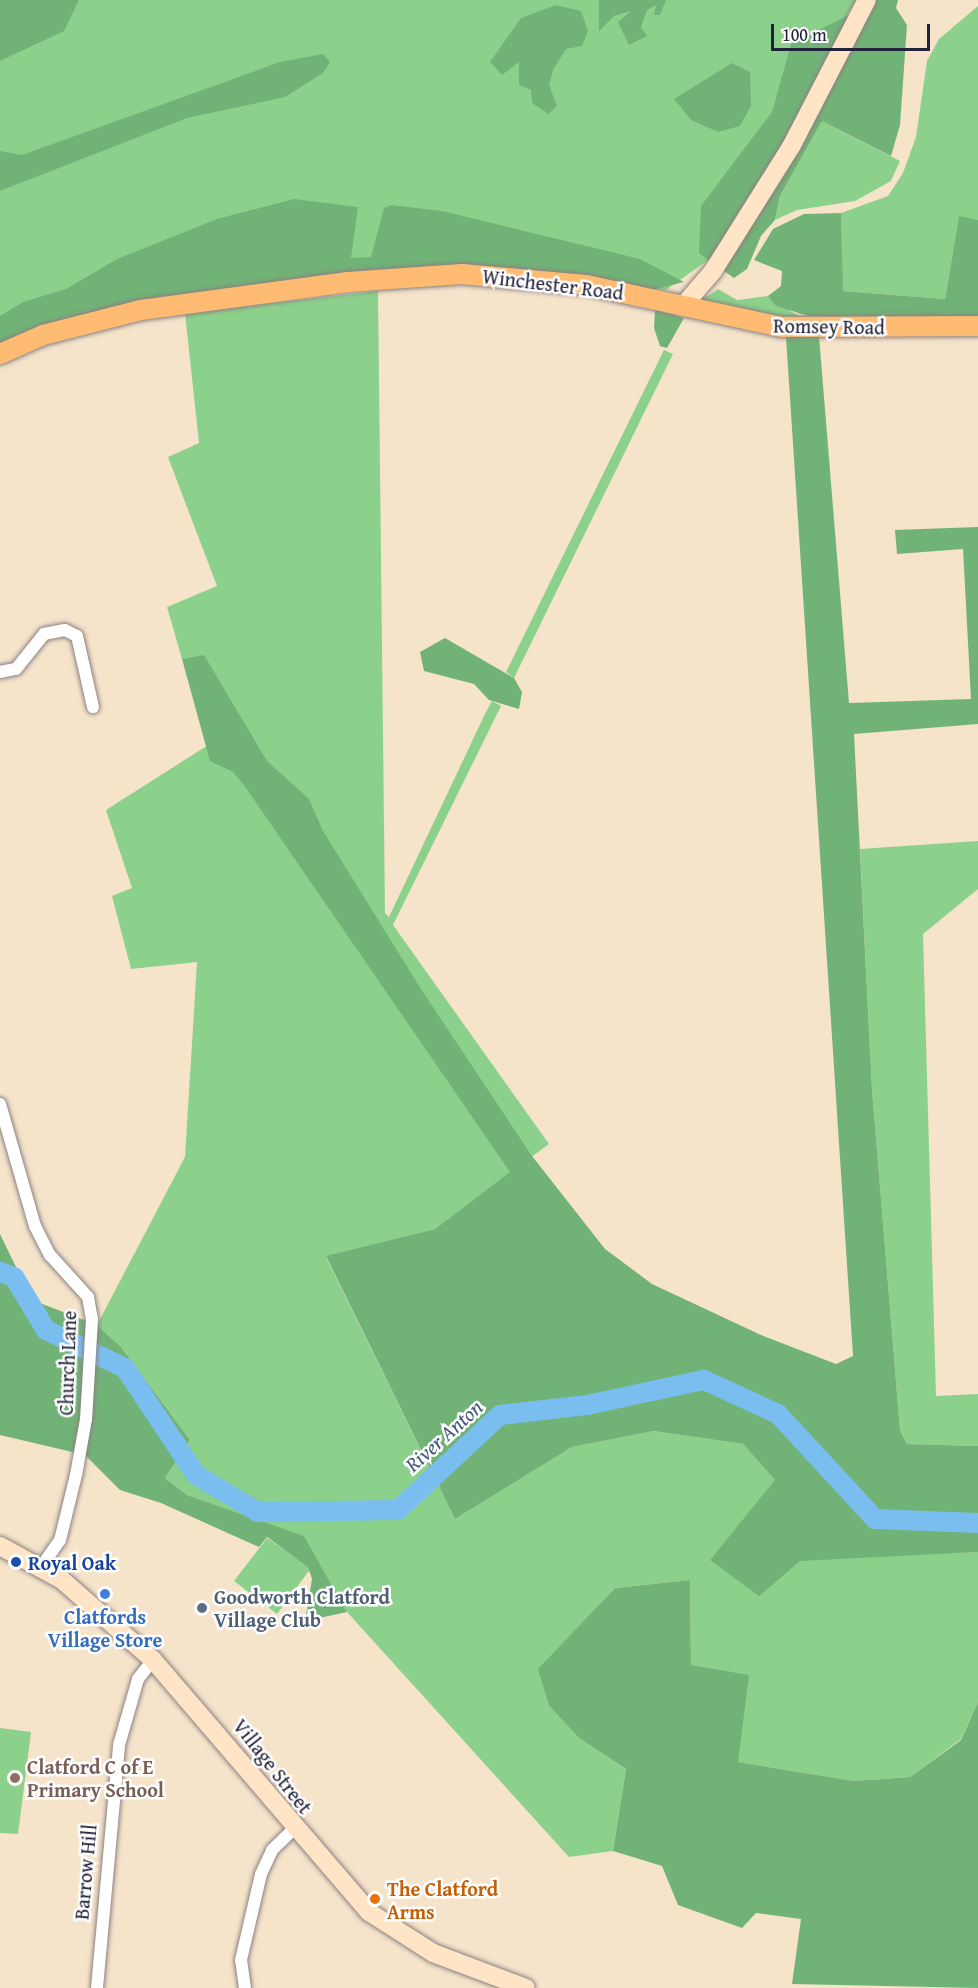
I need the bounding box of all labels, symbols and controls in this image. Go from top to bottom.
scale bar [774,12,933,50]
text: 100 m [782,21,827,48]
street label: Winchester Road [481,263,625,305]
street label: Romsey Road [773,313,885,339]
street label: Church Lane [53,1310,81,1416]
water label: River Anton [400,1395,488,1477]
place label: Royal Oak [28,1550,116,1574]
marker: Royal Oak [9,1555,23,1569]
place label: Goodworth Clatford Village Club [214,1584,390,1631]
marker: Clatfords Village Store [98,1587,112,1601]
marker: Goodworth Clatford Village Club [195,1601,209,1615]
place label: Clatfords Village Store [48,1604,162,1651]
street label: Village Street [229,1714,317,1818]
place label: Clatford C of E Primary School [27,1754,164,1801]
marker: Clatford C of E Primary School [8,1771,22,1785]
street label: Barrow Hill [69,1823,101,1921]
place label: The Clatford Arms [387,1876,498,1923]
marker: The Clatford Arms [368,1892,382,1906]

